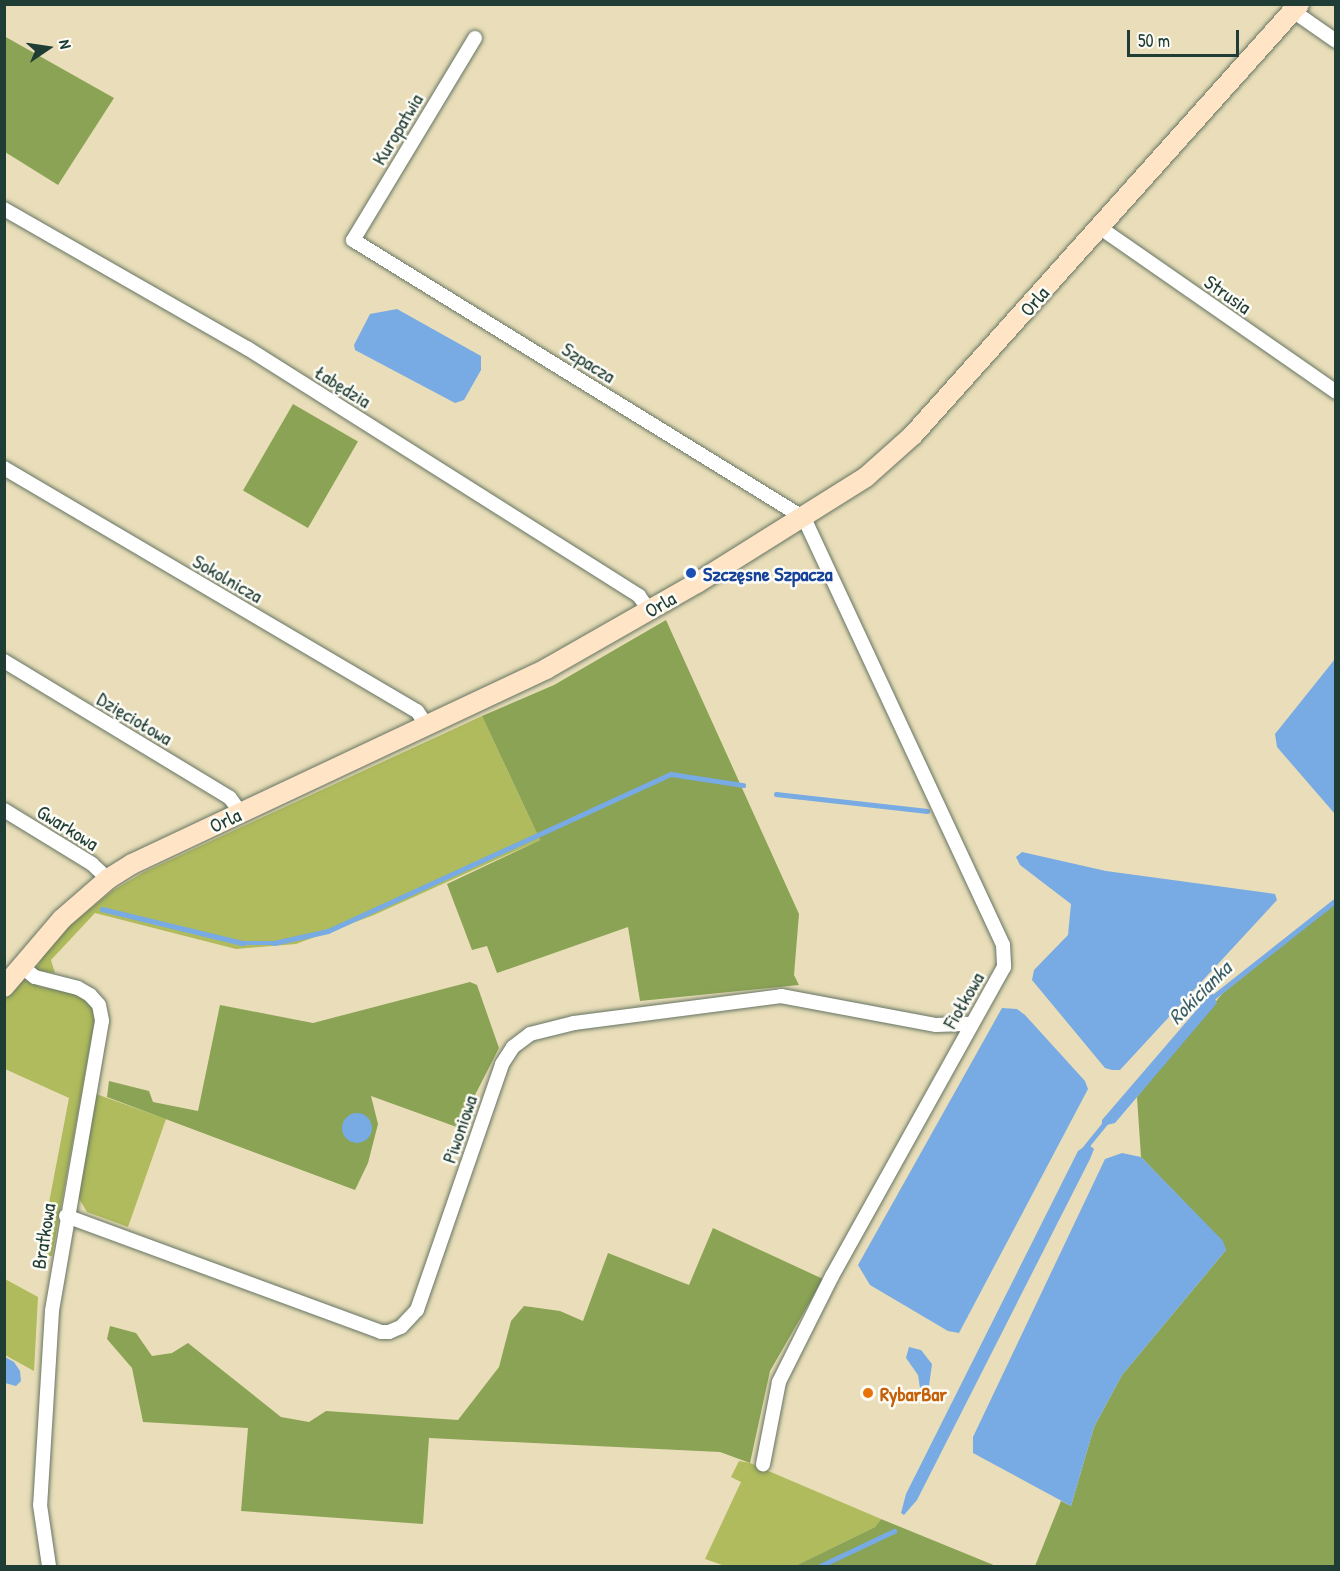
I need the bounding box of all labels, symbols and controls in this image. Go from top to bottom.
north arrow [18,18,78,78]
scale bar [1130,18,1242,56]
text: 50 m [1138,28,1170,53]
text: N [54,37,77,51]
street label: Kuropatwia [366,89,428,169]
street label: Strusia [1200,269,1256,319]
street label: Orla [1014,281,1054,321]
street label: Szpacza [558,336,620,388]
street label: Łabędzia [310,359,376,413]
street label: Sokolnicza [189,548,267,608]
place label: Szczęsne Szpacza [703,561,833,585]
marker: Szczęsne Szpacza [684,566,698,580]
street label: Orla [640,586,680,622]
street label: Dzięciołowa [93,686,177,750]
street label: Gwarkowa [33,799,103,855]
street label: Orla [205,802,245,838]
water label: Rokicianka [1163,956,1237,1030]
street label: Fiołkowa [937,968,989,1032]
street label: Piwoniowa [436,1092,482,1166]
street label: Bratkowa [26,1202,60,1270]
place label: RybarBar [880,1381,947,1405]
marker: RybarBar [861,1386,875,1400]

